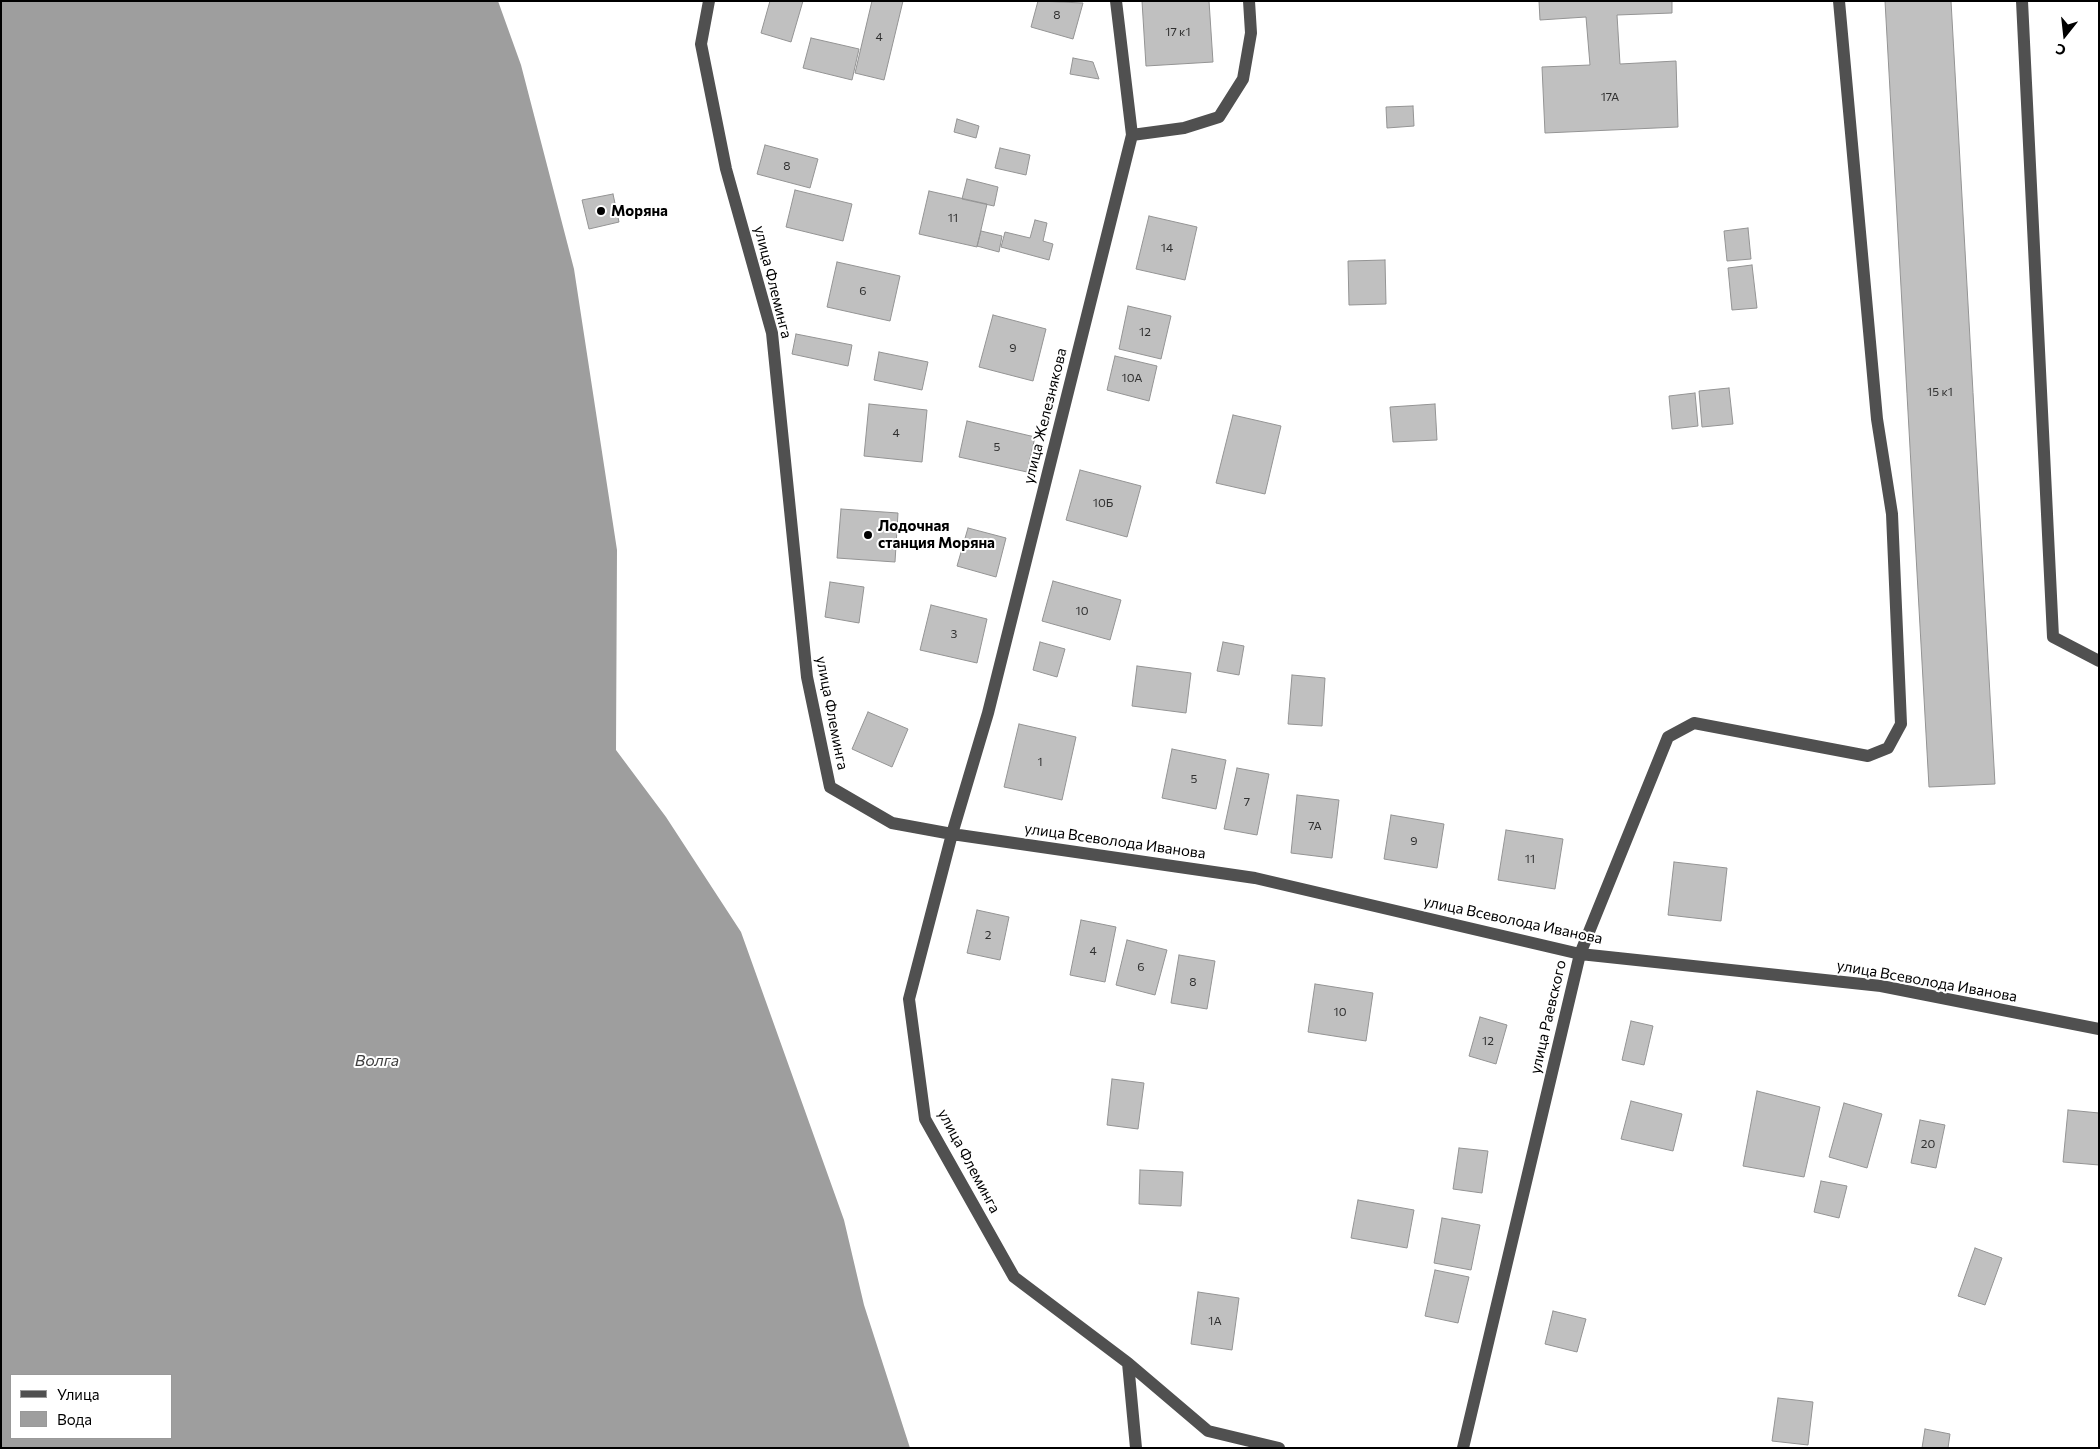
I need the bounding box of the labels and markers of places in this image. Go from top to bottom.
place label: Моряна [611,202,668,220]
marker: Моряна [595,205,607,217]
place label: Лодочная станция Моряна [878,517,995,552]
marker: Лодочная станция Моряна [862,529,874,541]

